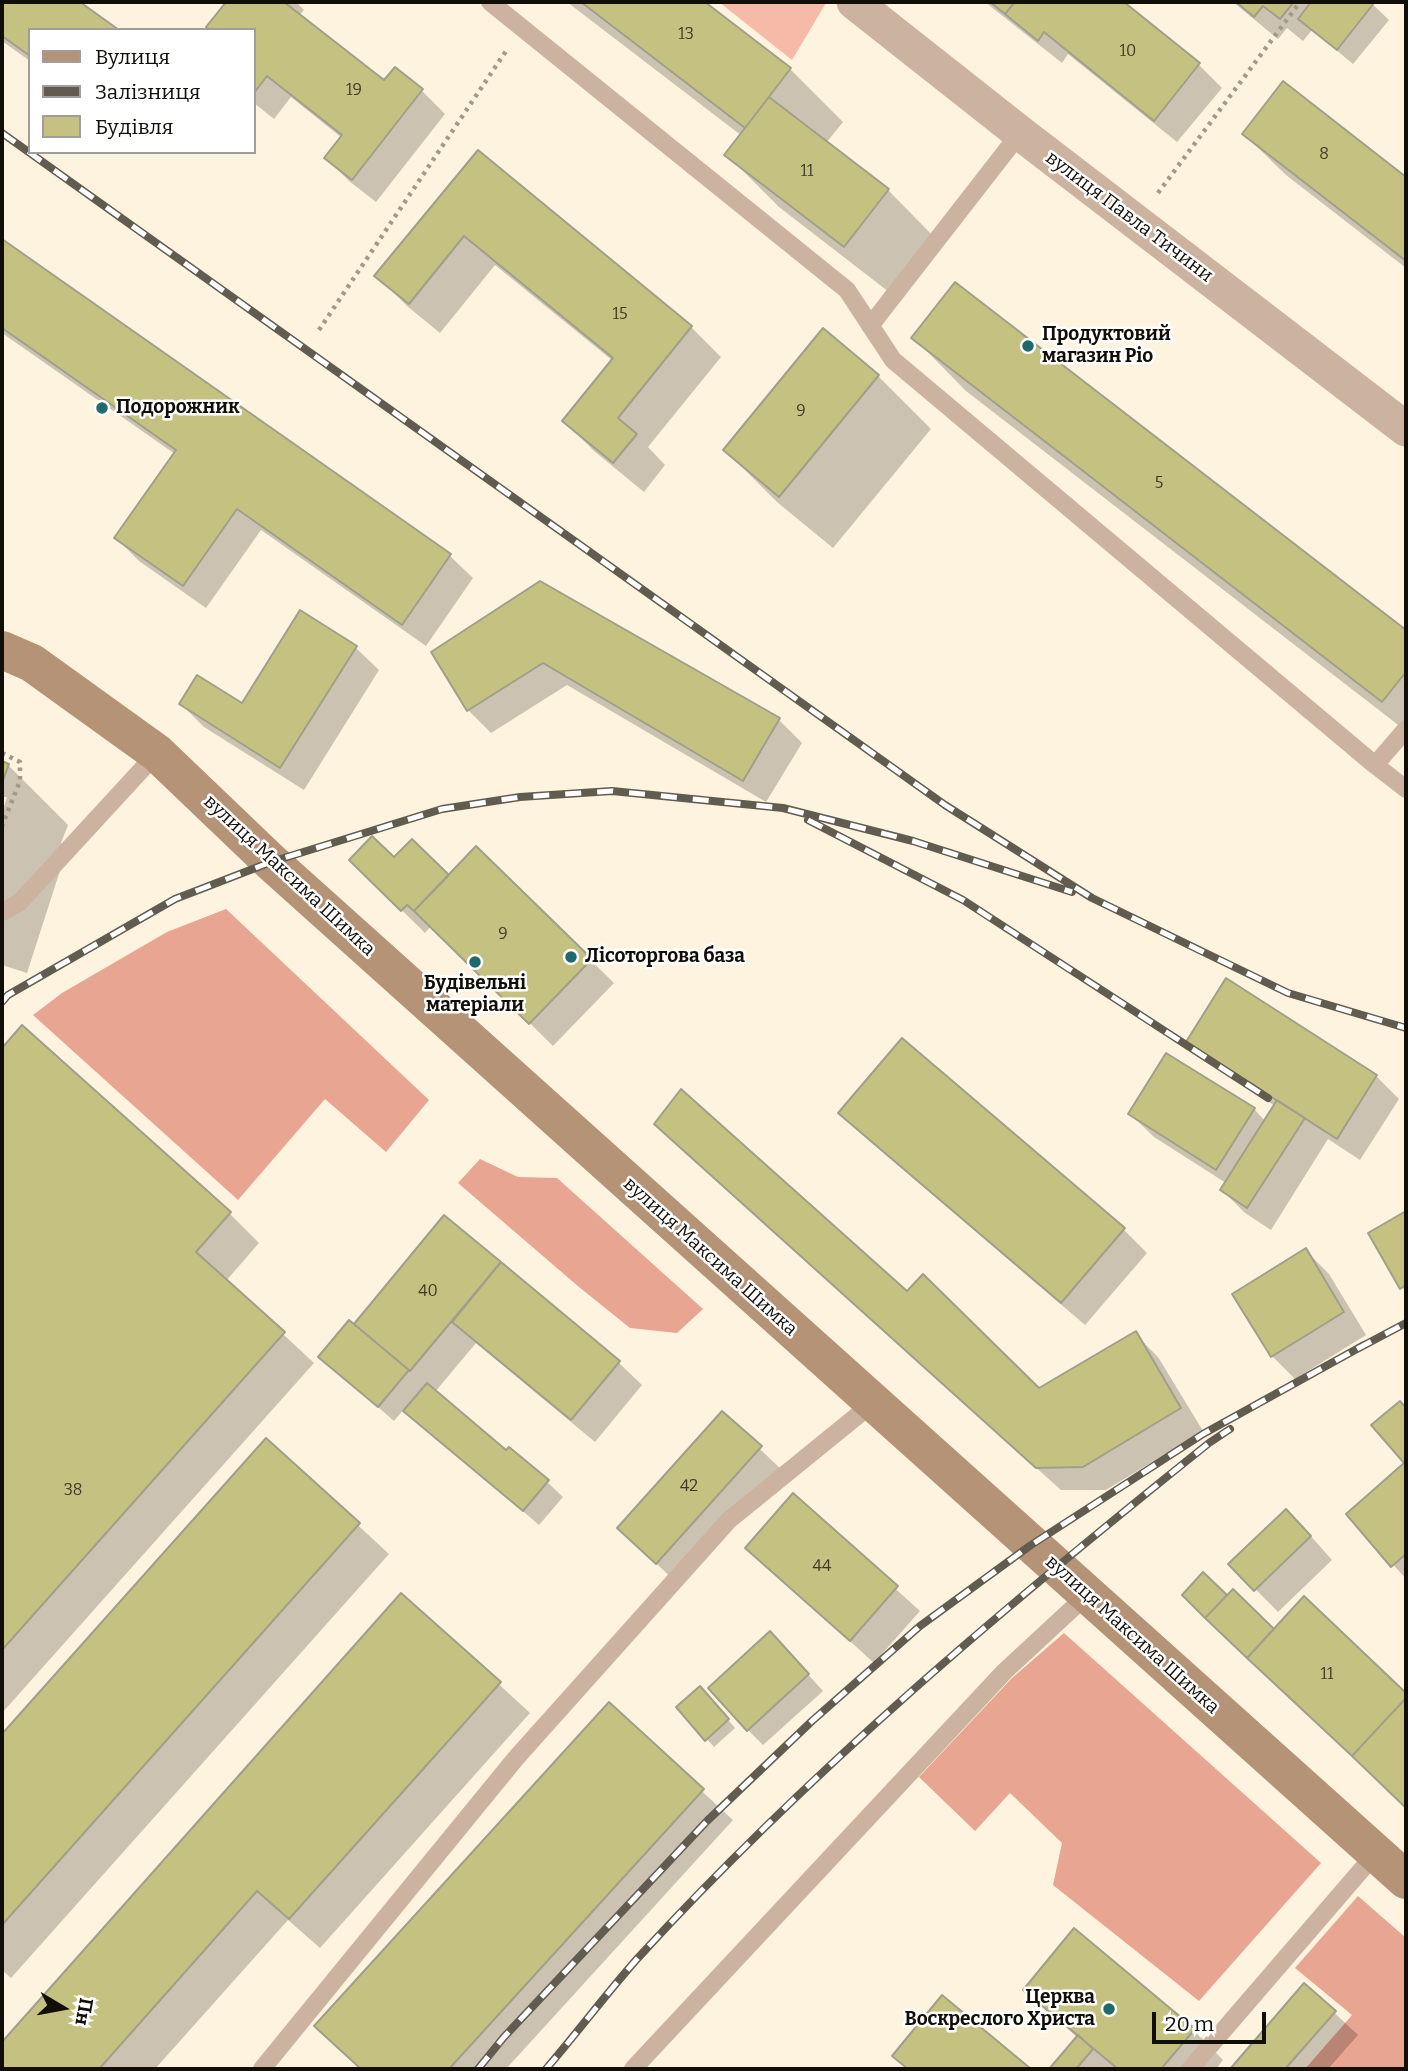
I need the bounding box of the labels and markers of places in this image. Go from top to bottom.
place label: Продуктовий магазин Ріо [1042,324,1171,368]
marker: Продуктовий магазин Ріо [1020,338,1036,354]
place label: Подорожник [116,397,240,419]
marker: Подорожник [94,400,110,416]
place label: Лісоторгова база [585,946,745,968]
marker: Лісоторгова база [563,949,579,965]
marker: Будівельні матеріали [467,954,483,970]
place label: Будівельні матеріали [424,973,526,1017]
place label: Церква Воскреслого Христа [904,1987,1095,2031]
marker: Церква Воскреслого Христа [1101,2001,1117,2017]

